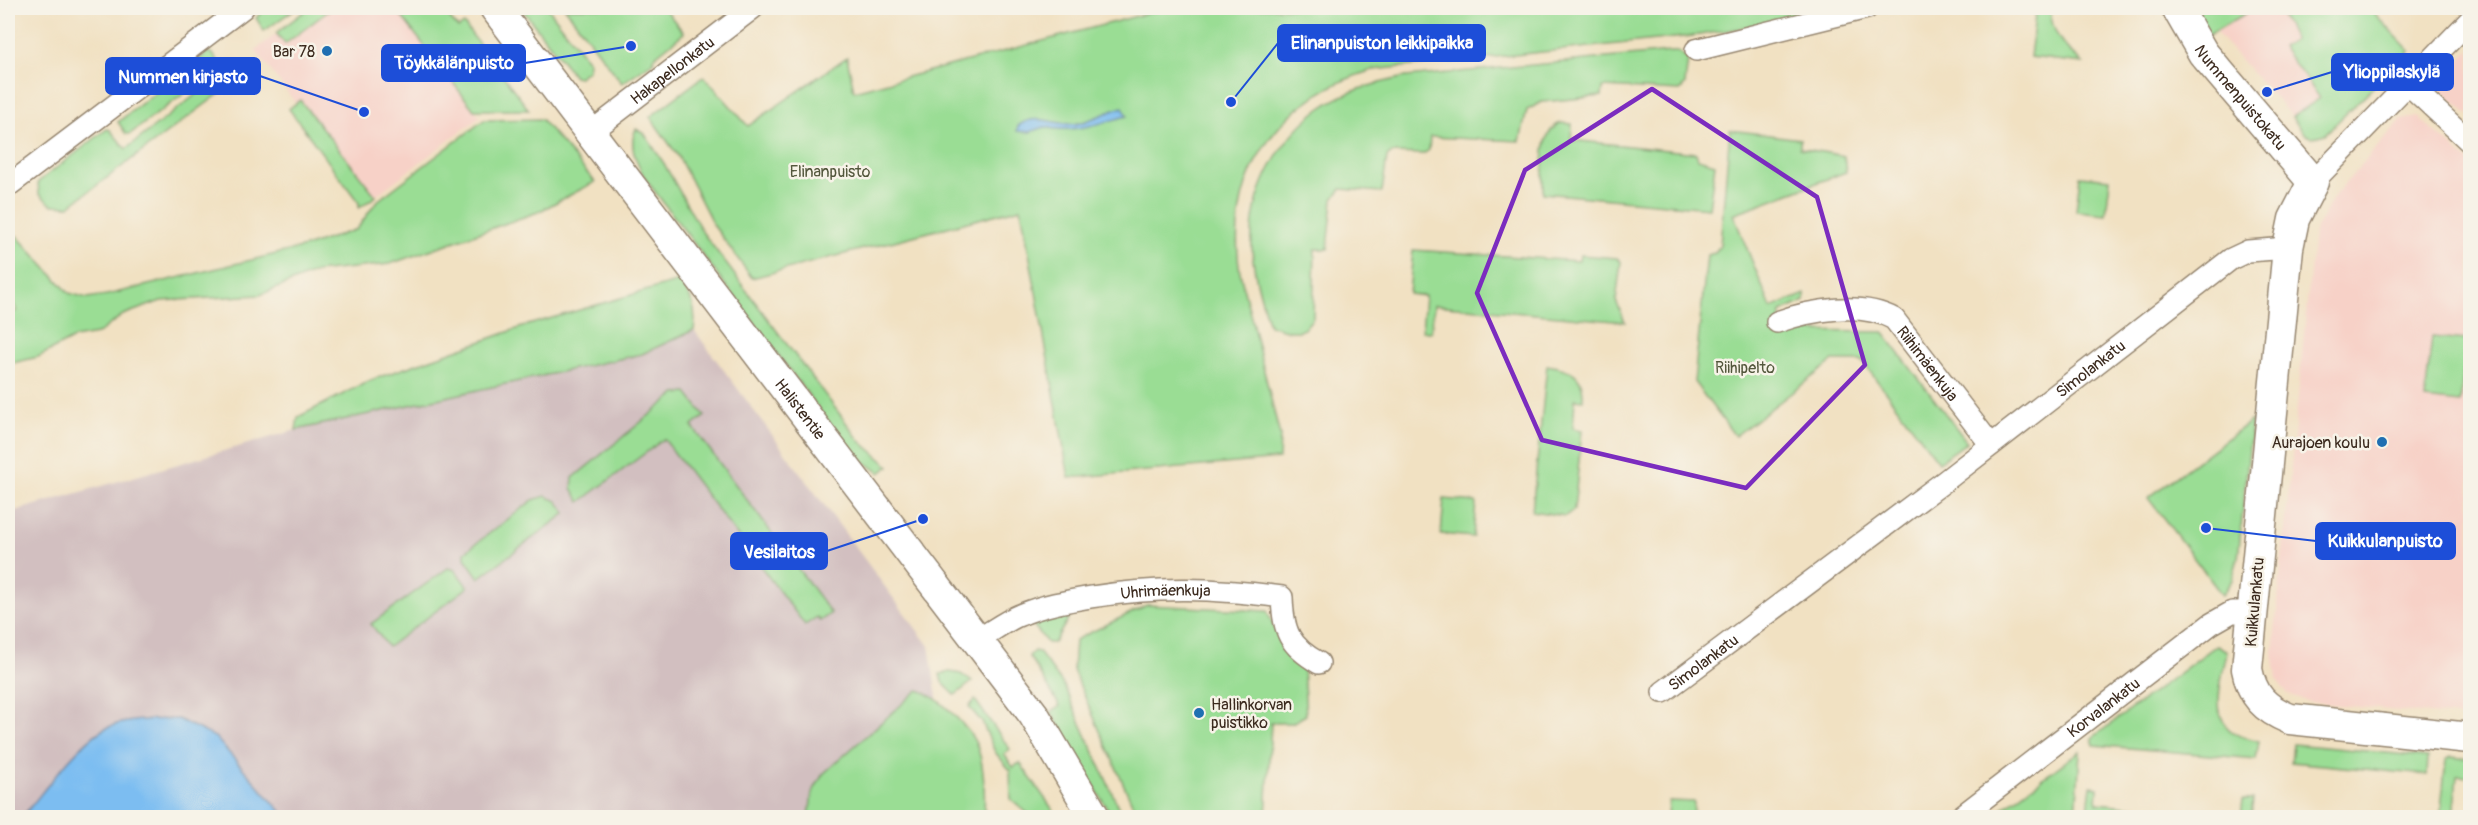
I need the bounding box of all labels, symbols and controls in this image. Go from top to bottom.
callout: Elinanpuiston leikkipaikka [1278,25,1485,61]
street label: Hakapellonkatu [627,32,719,109]
text: Elinanpuiston leikkipaikka [1291,32,1474,55]
street label: Nummenpuistokatu [2189,41,2290,155]
place label: Bar 78 [273,42,315,62]
marker: Bar 78 [320,44,334,58]
callout: Töykkälänpuisto [382,45,525,81]
text: Töykkälänpuisto [393,52,514,75]
callout: Ylioppilaskylä [2332,54,2453,90]
callout: Nummen kirjasto [106,58,260,94]
text: Ylioppilaskylä [2343,61,2441,84]
text: Nummen kirjasto [118,66,248,89]
park label: Elinanpuisto [790,162,871,182]
street label: Riihimäenkuja [1892,322,1963,405]
street label: Simolankatu [2052,336,2130,402]
park label: Riihipelto [1715,358,1775,378]
street label: Halistentie [770,375,829,444]
place label: Aurajoen koulu [2272,433,2370,453]
marker: Aurajoen koulu [2375,435,2389,449]
callout: Kuikkulanpuisto [2316,523,2455,559]
text: Kuikkulanpuisto [2327,530,2443,553]
callout: Vesilaitos [731,533,827,569]
text: Vesilaitos [743,541,816,564]
street label: Kuikkulankatu [2241,556,2269,648]
street label: Uhrimäenkuja [1119,580,1211,604]
street label: Simolankatu [1665,630,1743,696]
street label: Korvalankatu [2063,673,2144,742]
place label: Hallinkorvan puistikko [1211,695,1292,733]
marker: Hallinkorvan puistikko [1192,706,1206,720]

